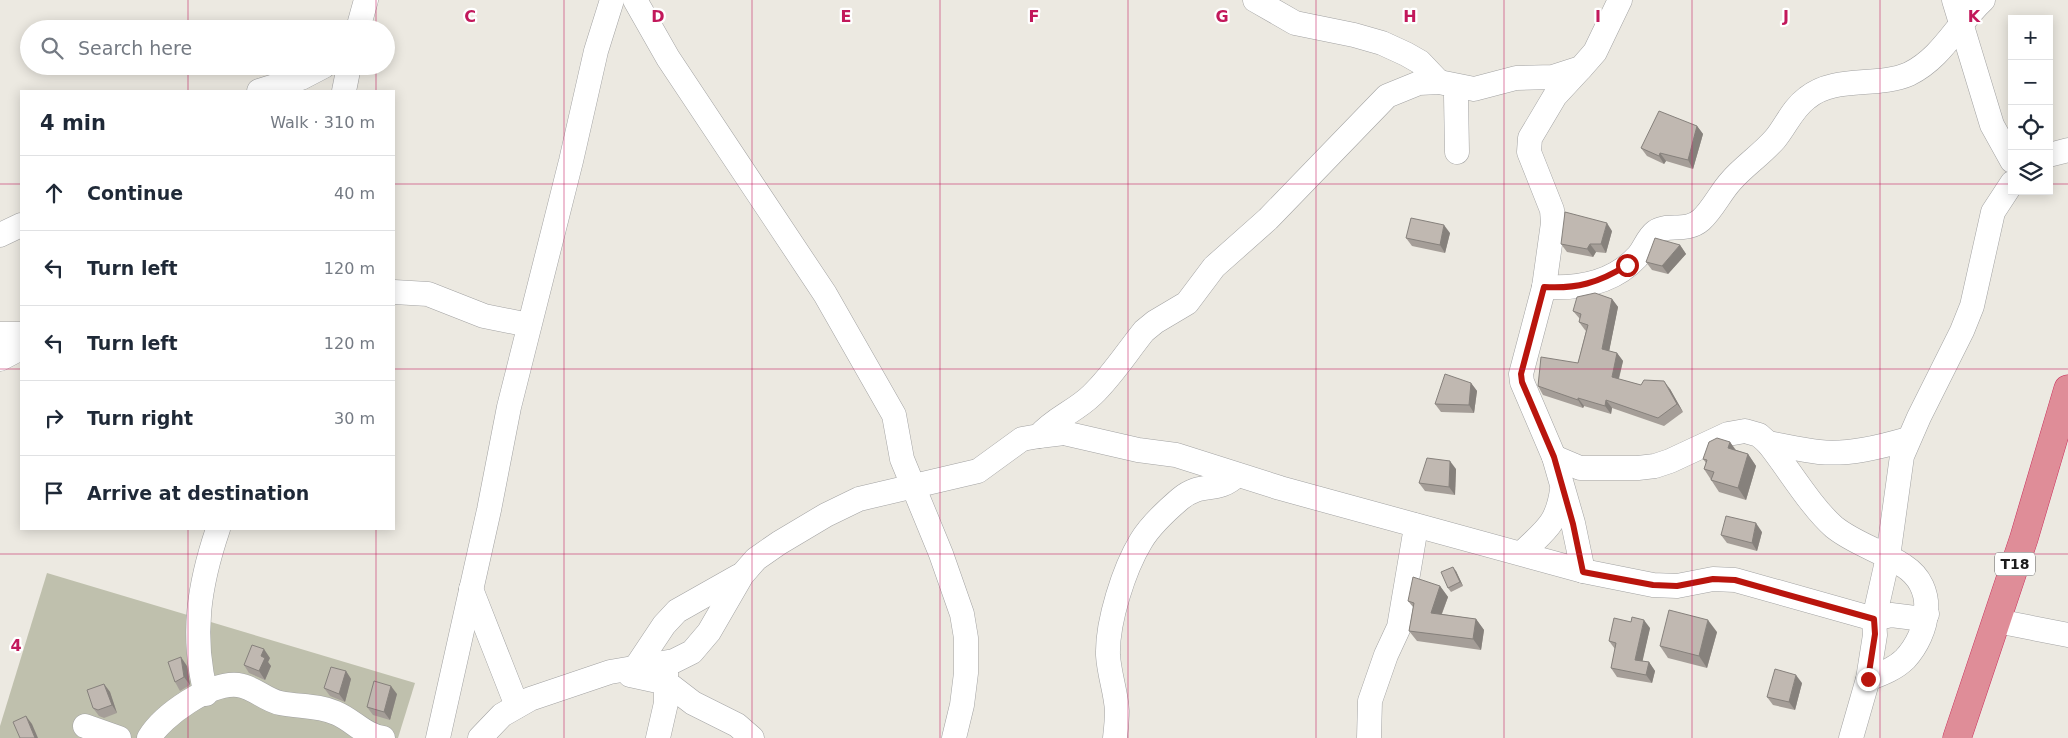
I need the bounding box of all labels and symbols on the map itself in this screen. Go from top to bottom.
text: C [464,7,476,26]
text: D [651,7,665,26]
text: E [841,7,851,26]
text: F [1029,7,1039,26]
text: G [1215,7,1229,26]
text: H [1403,7,1417,26]
text: I [1595,7,1601,26]
text: J [1782,7,1789,26]
text: K [1968,7,1981,26]
route start [1616,254,1639,277]
road number: T18 [1995,552,2035,576]
text: 4 [10,636,22,655]
route end [1857,668,1880,691]

